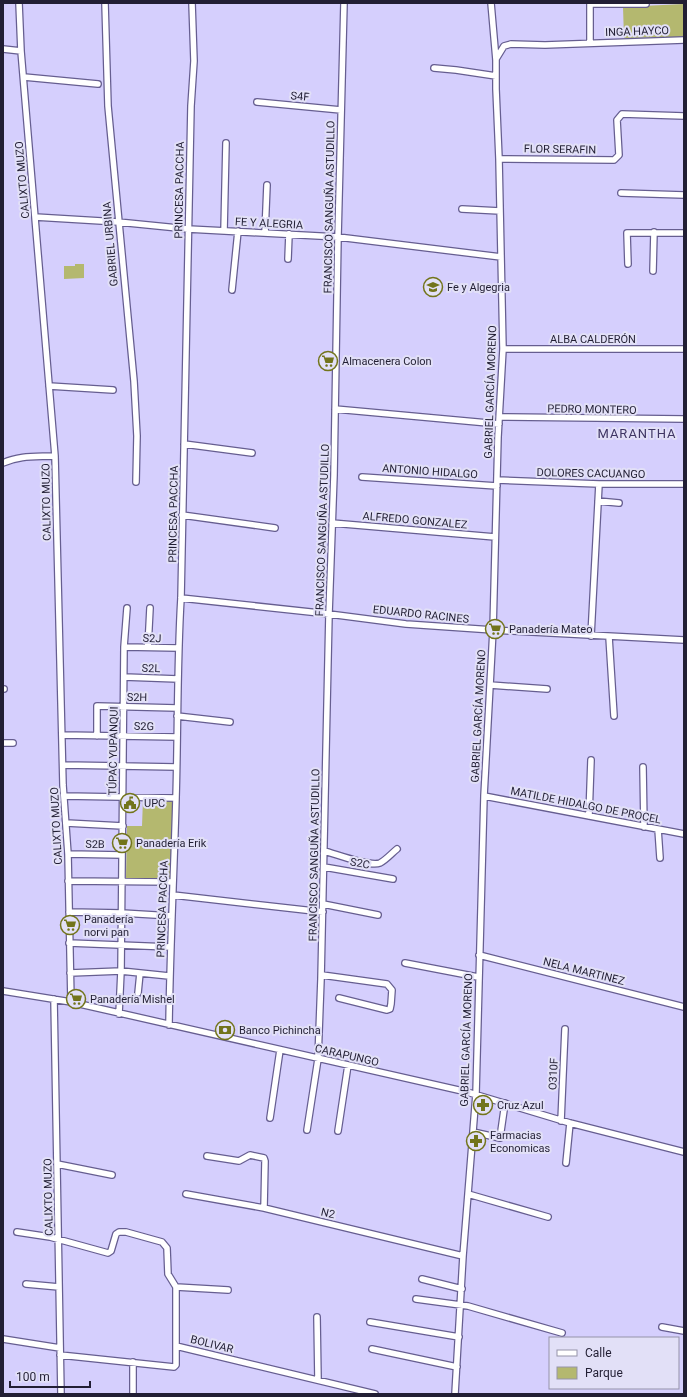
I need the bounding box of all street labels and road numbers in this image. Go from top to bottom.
street label: INGA HAYCO [605,24,669,39]
street label: S4F [290,89,310,104]
street label: FRANCISCO SANGUÑA ASTUDILLO [321,121,338,293]
street label: CALIXTO MUZO [13,141,32,219]
street label: PRINCESA PACCHA [172,141,187,239]
street label: FLOR SERAFIN [524,142,596,157]
street label: GABRIEL URBINA [100,200,121,287]
street label: FE Y ALEGRIA [235,215,304,232]
street label: GABRIEL GARCÍA MORENO [482,325,499,459]
street label: ALBA CALDERÓN [550,333,636,346]
street label: PEDRO MONTERO [547,402,637,417]
street label: FRANCISCO SANGUÑA ASTUDILLO [313,443,332,617]
street label: ANTONIO HIDALGO [382,462,478,481]
street label: CALIXTO MUZO [39,463,54,541]
street label: PRINCESA PACCHA [166,465,181,563]
street label: DOLORES CACUANGO [537,466,645,481]
street label: ALFREDO GONZALEZ [362,509,468,532]
street label: EDUARDO RACINES [372,603,470,626]
street label: S2J [142,632,162,645]
street label: GABRIEL GARCÍA MORENO [469,649,488,783]
street label: S2L [141,662,161,675]
street label: S2H [127,691,147,704]
street label: TÚPAC YUPANQUI [106,706,121,796]
street label: S2G [134,720,154,733]
street label: FRANCISCO SANGUÑA ASTUDILLO [306,769,323,941]
street label: MATILDE HIDALGO DE PROCEL [509,784,662,826]
street label: CALIXTO MUZO [48,787,65,865]
street label: S2B [85,838,105,851]
street label: S2C [349,855,371,872]
street label: PRINCESA PACCHA [154,859,171,958]
street label: NELA MARTINEZ [542,955,626,988]
street label: GABRIEL GARCÍA MORENO [458,973,475,1107]
street label: CARAPUNGO [314,1042,380,1069]
street label: O310F [546,1058,561,1090]
street label: CALIXTO MUZO [41,1158,56,1236]
street label: N2 [320,1206,336,1221]
street label: BOLIVAR [189,1333,235,1356]

